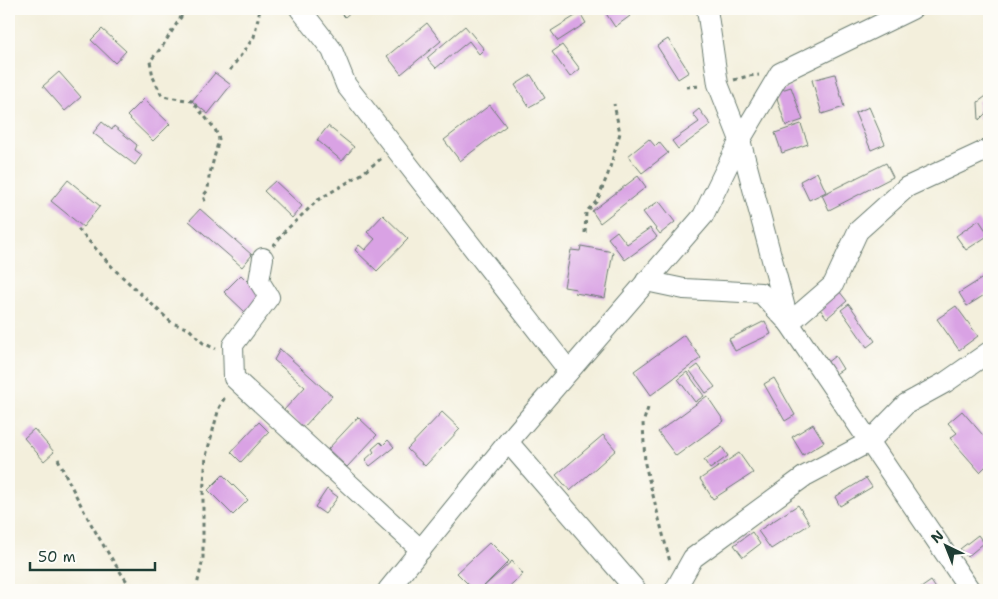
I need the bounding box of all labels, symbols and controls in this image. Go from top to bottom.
north arrow [920,522,970,572]
text: N [927,526,947,547]
scale bar [30,539,155,571]
text: 50 m [38,547,76,567]

